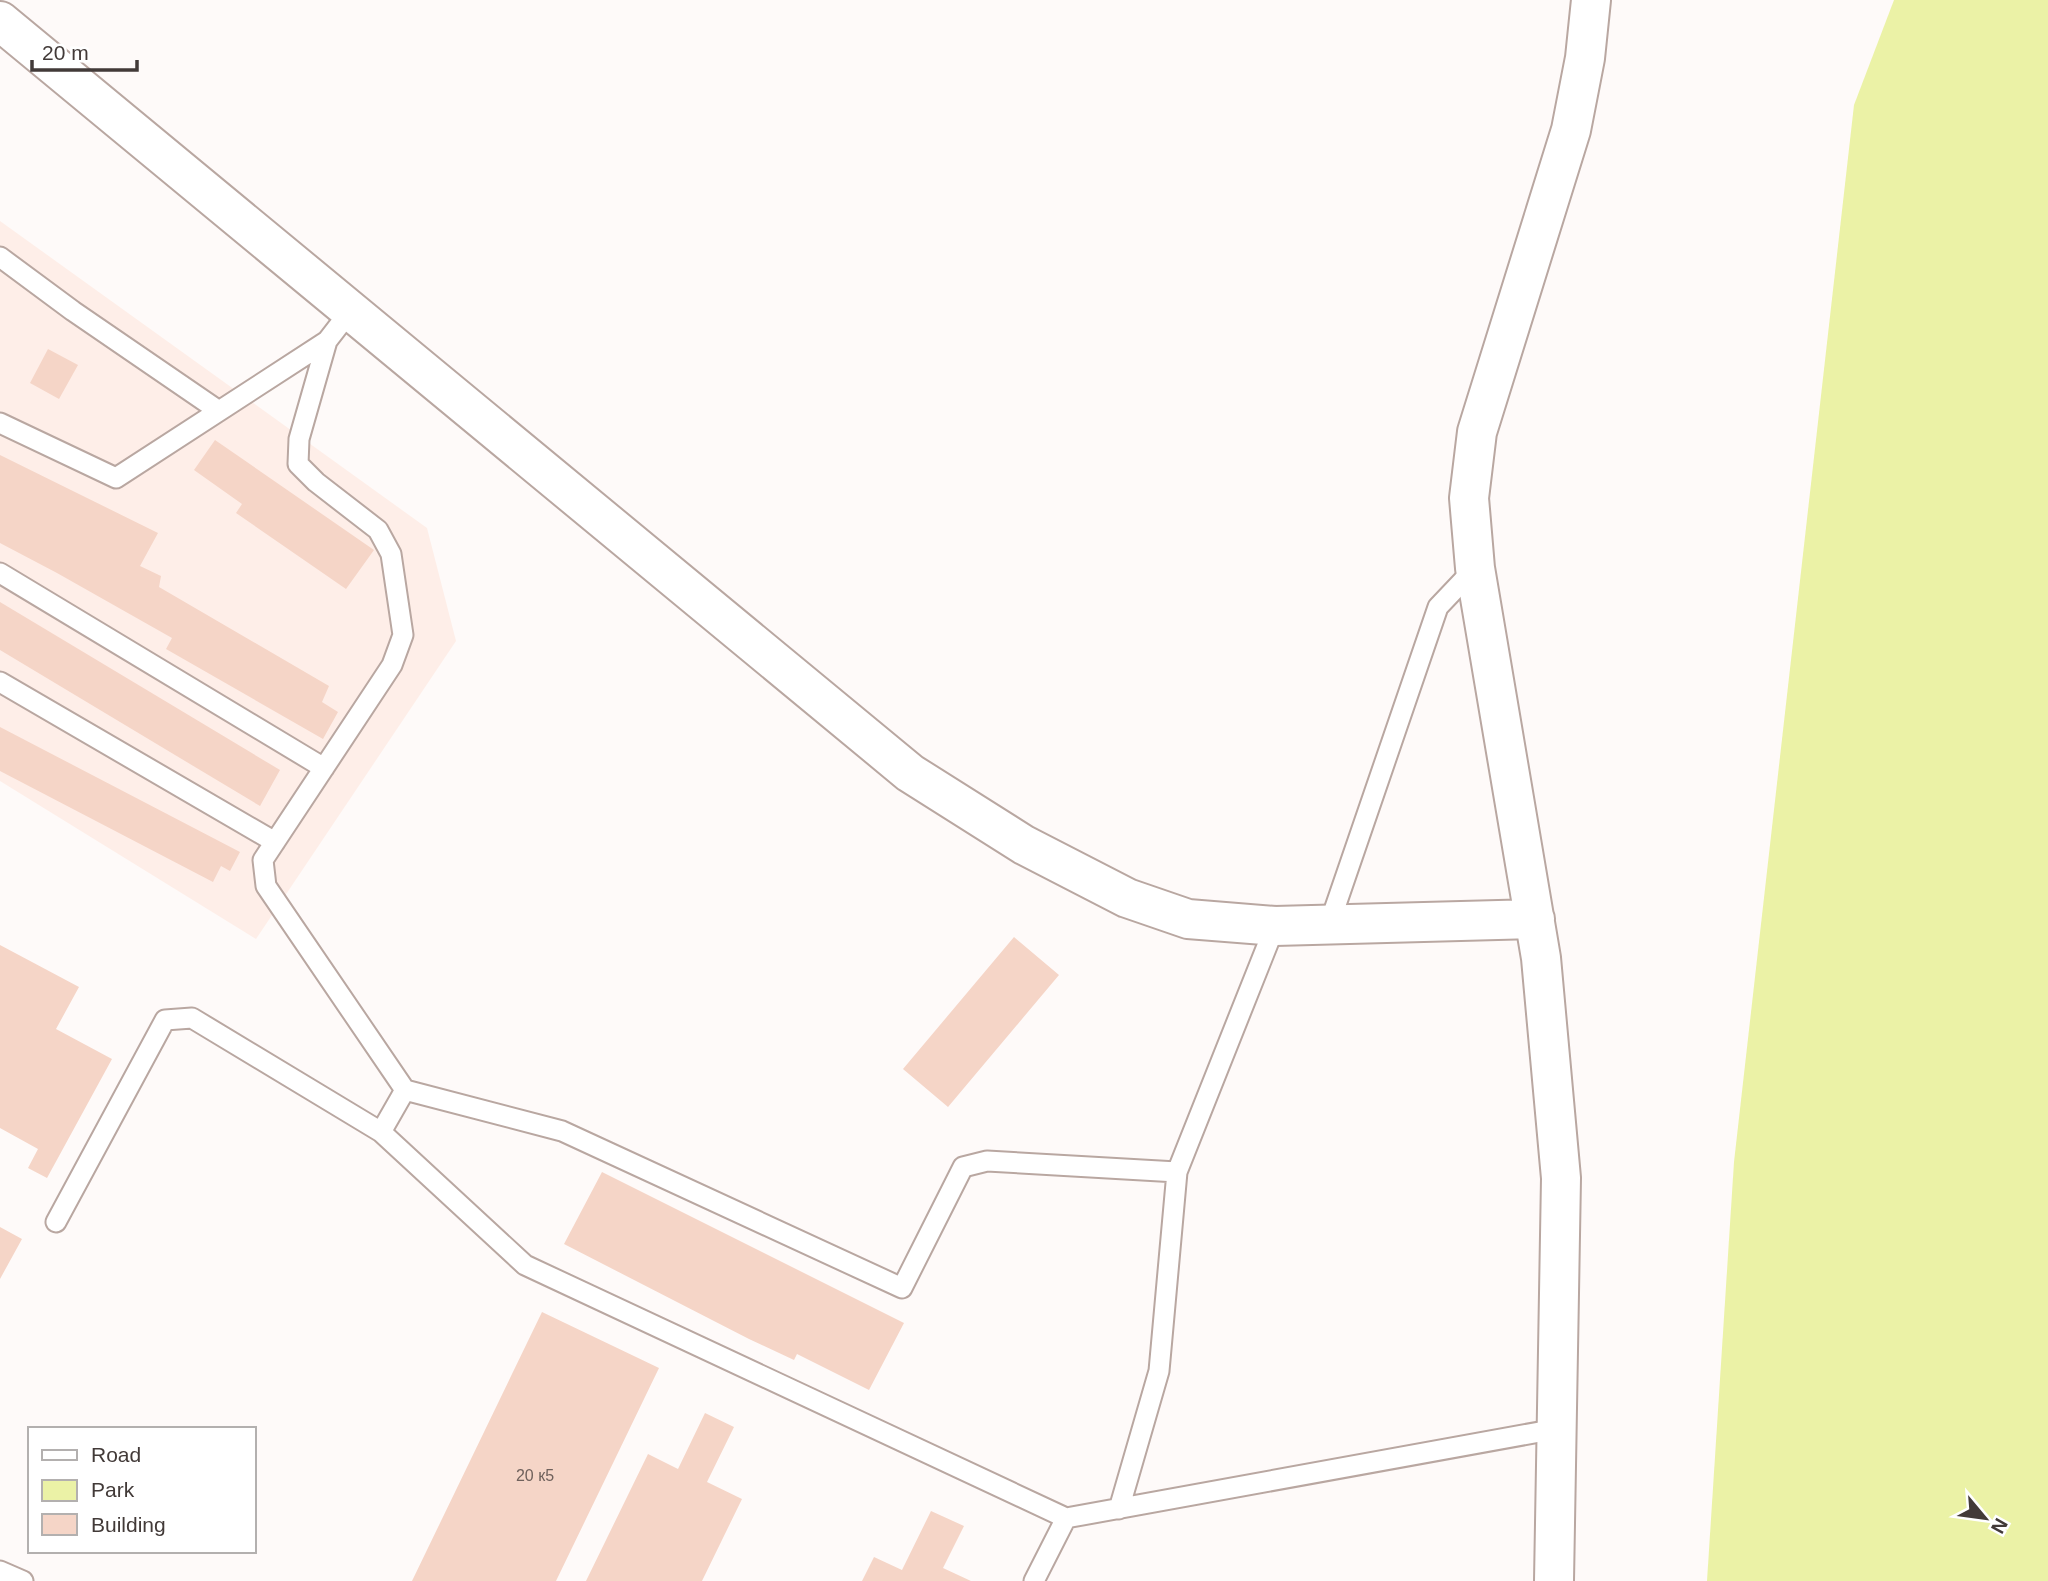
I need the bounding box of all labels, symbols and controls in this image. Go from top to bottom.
scale bar [32,28,136,72]
text: 20 m [42,41,89,64]
legend [28,1427,256,1553]
text: Road [91,1443,141,1466]
house number: 20 к5 [516,1467,554,1484]
text: Park [91,1478,135,1501]
north arrow [1950,1483,2020,1553]
text: Building [91,1513,166,1536]
text: N [1987,1515,2012,1537]

